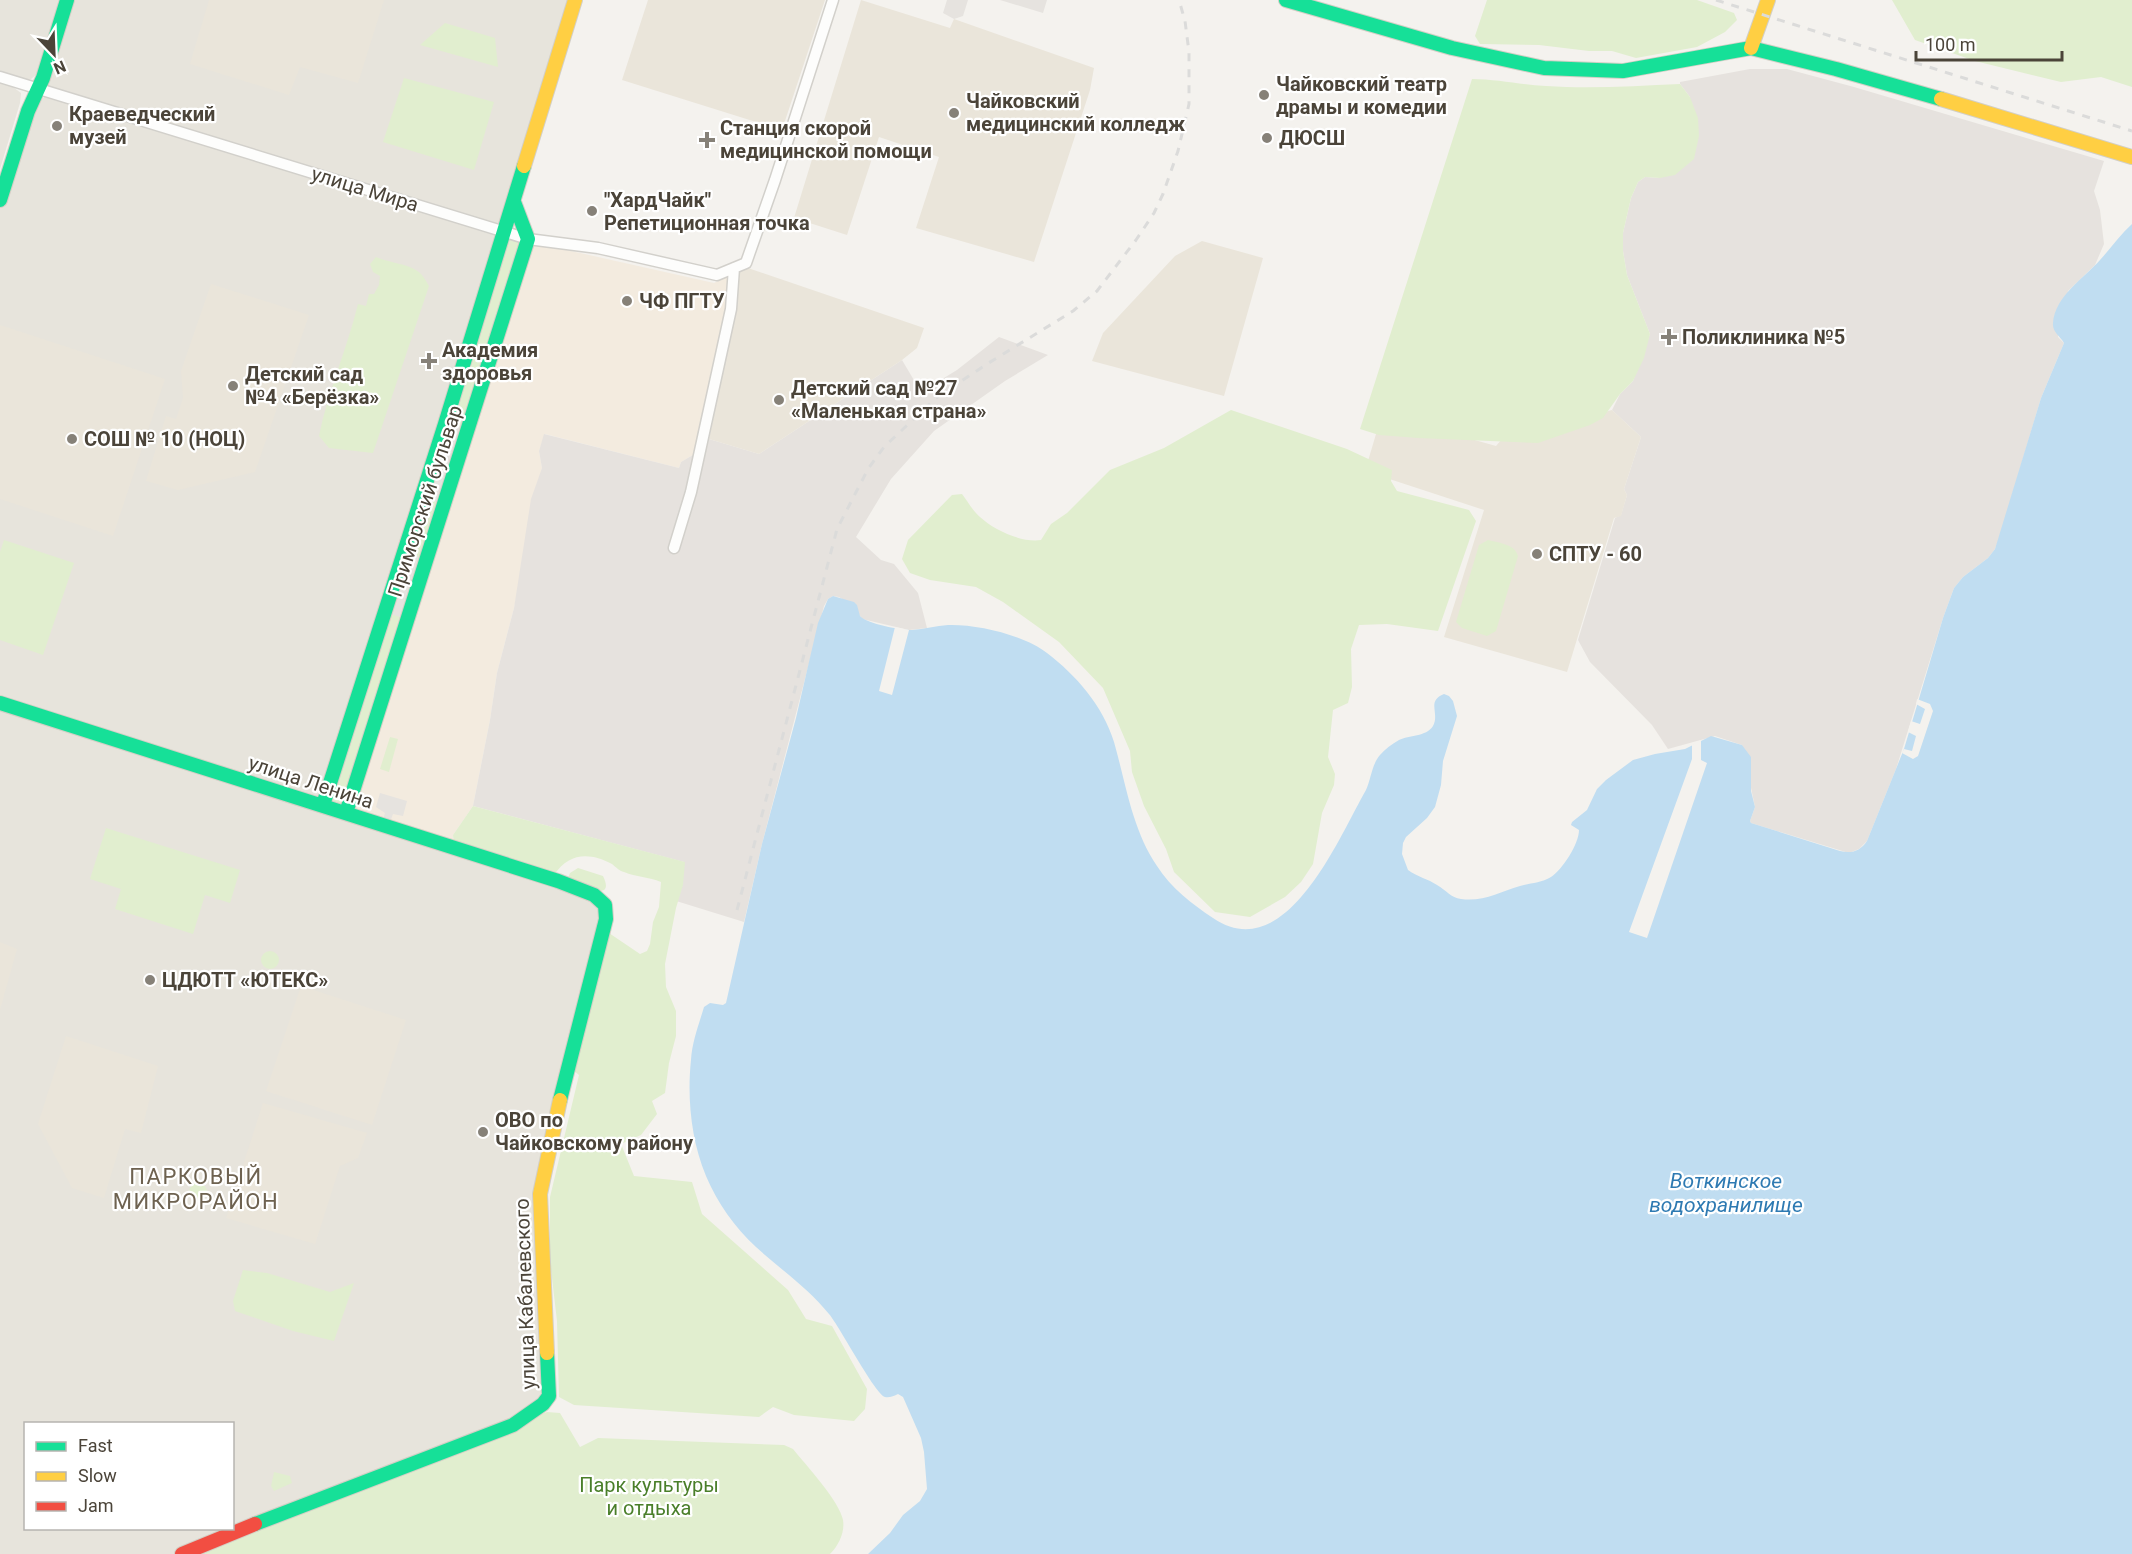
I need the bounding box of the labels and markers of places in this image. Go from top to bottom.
place label: Чайковский театр драмы и комедии [1276,72,1447,119]
marker: Чайковский театр драмы и комедии [1257,88,1271,102]
place label: Чайковский медицинский колледж [966,89,1185,136]
place label: Краеведческий музей [69,102,215,149]
marker: Чайковский медицинский колледж [947,106,961,120]
place label: Станция скорой медицинской помощи [720,116,932,163]
marker: Краеведческий музей [50,119,64,133]
place label: ДЮСШ [1279,126,1345,150]
marker: Станция скорой медицинской помощи [698,131,716,149]
marker: ДЮСШ [1260,131,1274,145]
place label: "ХардЧайк" Репетиционная точка [604,188,810,235]
marker: "ХардЧайк" Репетиционная точка [585,204,599,218]
place label: ЧФ ПГТУ [639,289,725,313]
marker: ЧФ ПГТУ [620,294,634,308]
place label: Поликлиника №5 [1682,325,1845,349]
marker: Поликлиника №5 [1660,328,1678,346]
place label: Академия здоровья [442,338,538,385]
marker: Академия здоровья [420,352,438,370]
place label: Детский сад №4 «Берёзка» [245,362,379,409]
place label: Детский сад №27 «Маленькая страна» [791,376,987,423]
marker: Детский сад №4 «Берёзка» [226,379,240,393]
marker: Детский сад №27 «Маленькая страна» [772,393,786,407]
place label: СОШ № 10 (НОЦ) [84,427,245,451]
marker: СОШ № 10 (НОЦ) [65,432,79,446]
place label: СПТУ - 60 [1549,542,1642,566]
marker: СПТУ - 60 [1530,547,1544,561]
place label: ЦДЮТТ «ЮТЕКС» [162,968,328,992]
marker: ЦДЮТТ «ЮТЕКС» [143,973,157,987]
place label: ОВО по Чайковскому району [495,1108,694,1155]
marker: ОВО по Чайковскому району [476,1125,490,1139]

